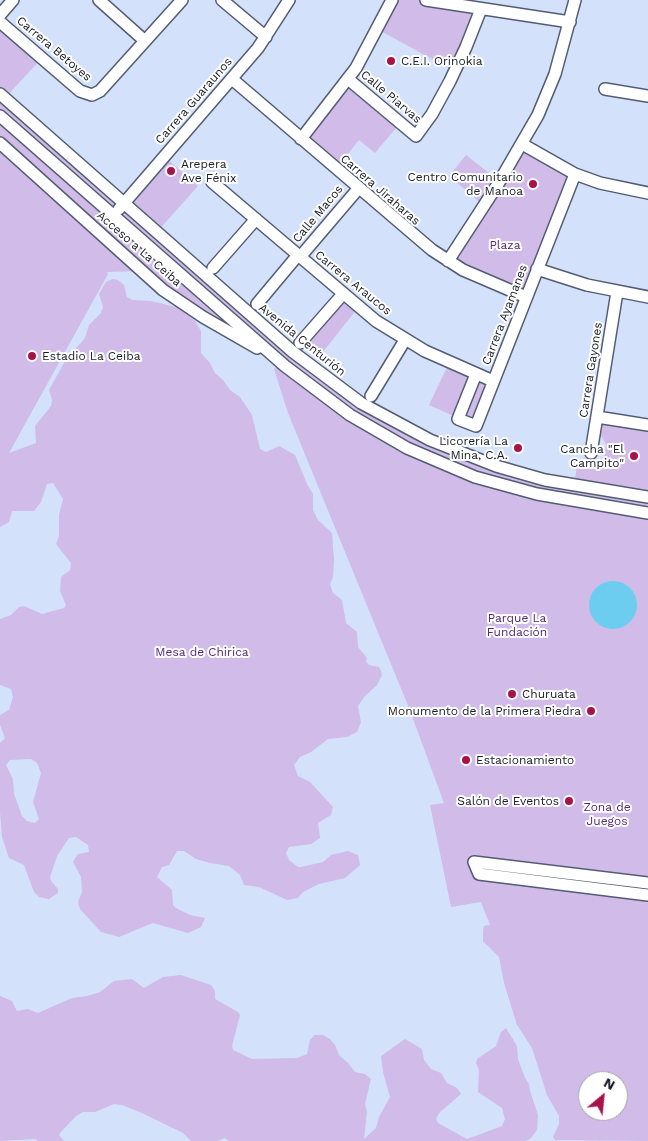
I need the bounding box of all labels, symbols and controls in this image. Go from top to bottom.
street label: Carrera Betoyes [14,14,94,84]
place label: C.E.I. Orinokia [401,54,482,68]
street label: Carrera Guaraunos [153,55,235,147]
marker: C.E.I. Orinokia [385,55,397,67]
street label: Calle Piarvas [358,67,424,127]
street label: Carrera Jiraharas [337,152,423,228]
place label: Arepera Ave Fénix [181,157,236,185]
marker: Arepera Ave Fénix [165,165,177,177]
place label: Centro Comunitario de Manoa [407,170,523,198]
marker: Centro Comunitario de Manoa [527,178,539,190]
street label: Calle Macos [290,182,346,246]
street label: Acceso a La Ceiba [94,208,184,290]
park label: Plaza [490,238,520,252]
street label: Carrera Araucos [312,248,394,318]
street label: Carrera Ayamanes [479,263,531,367]
street label: Avenida Centurión [256,301,348,379]
street label: Carrera Gayones [576,321,606,419]
place label: Estadio La Ceiba [42,349,141,363]
marker: Estadio La Ceiba [26,350,38,362]
place label: Licorería La Mina, C.A. [439,434,508,462]
marker: Licorería La Mina, C.A. [512,442,524,454]
place label: Cancha "El Campito" [560,442,624,470]
marker: Cancha "El Campito" [628,450,640,462]
park label: Parque La Fundación [487,611,547,639]
park label: Mesa de Chirica [155,645,249,659]
place label: Churuata [522,687,576,701]
marker: Churuata [506,688,518,700]
place label: Monumento de la Primera Piedra [388,704,581,718]
marker: Monumento de la Primera Piedra [585,705,597,717]
place label: Estacionamiento [476,753,574,767]
marker: Estacionamiento [460,754,472,766]
place label: Salón de Eventos [457,794,559,808]
marker: Salón de Eventos [563,795,575,807]
park label: Zona de Juegos [583,800,631,828]
north arrow [578,1071,628,1121]
text: N [601,1074,618,1093]

